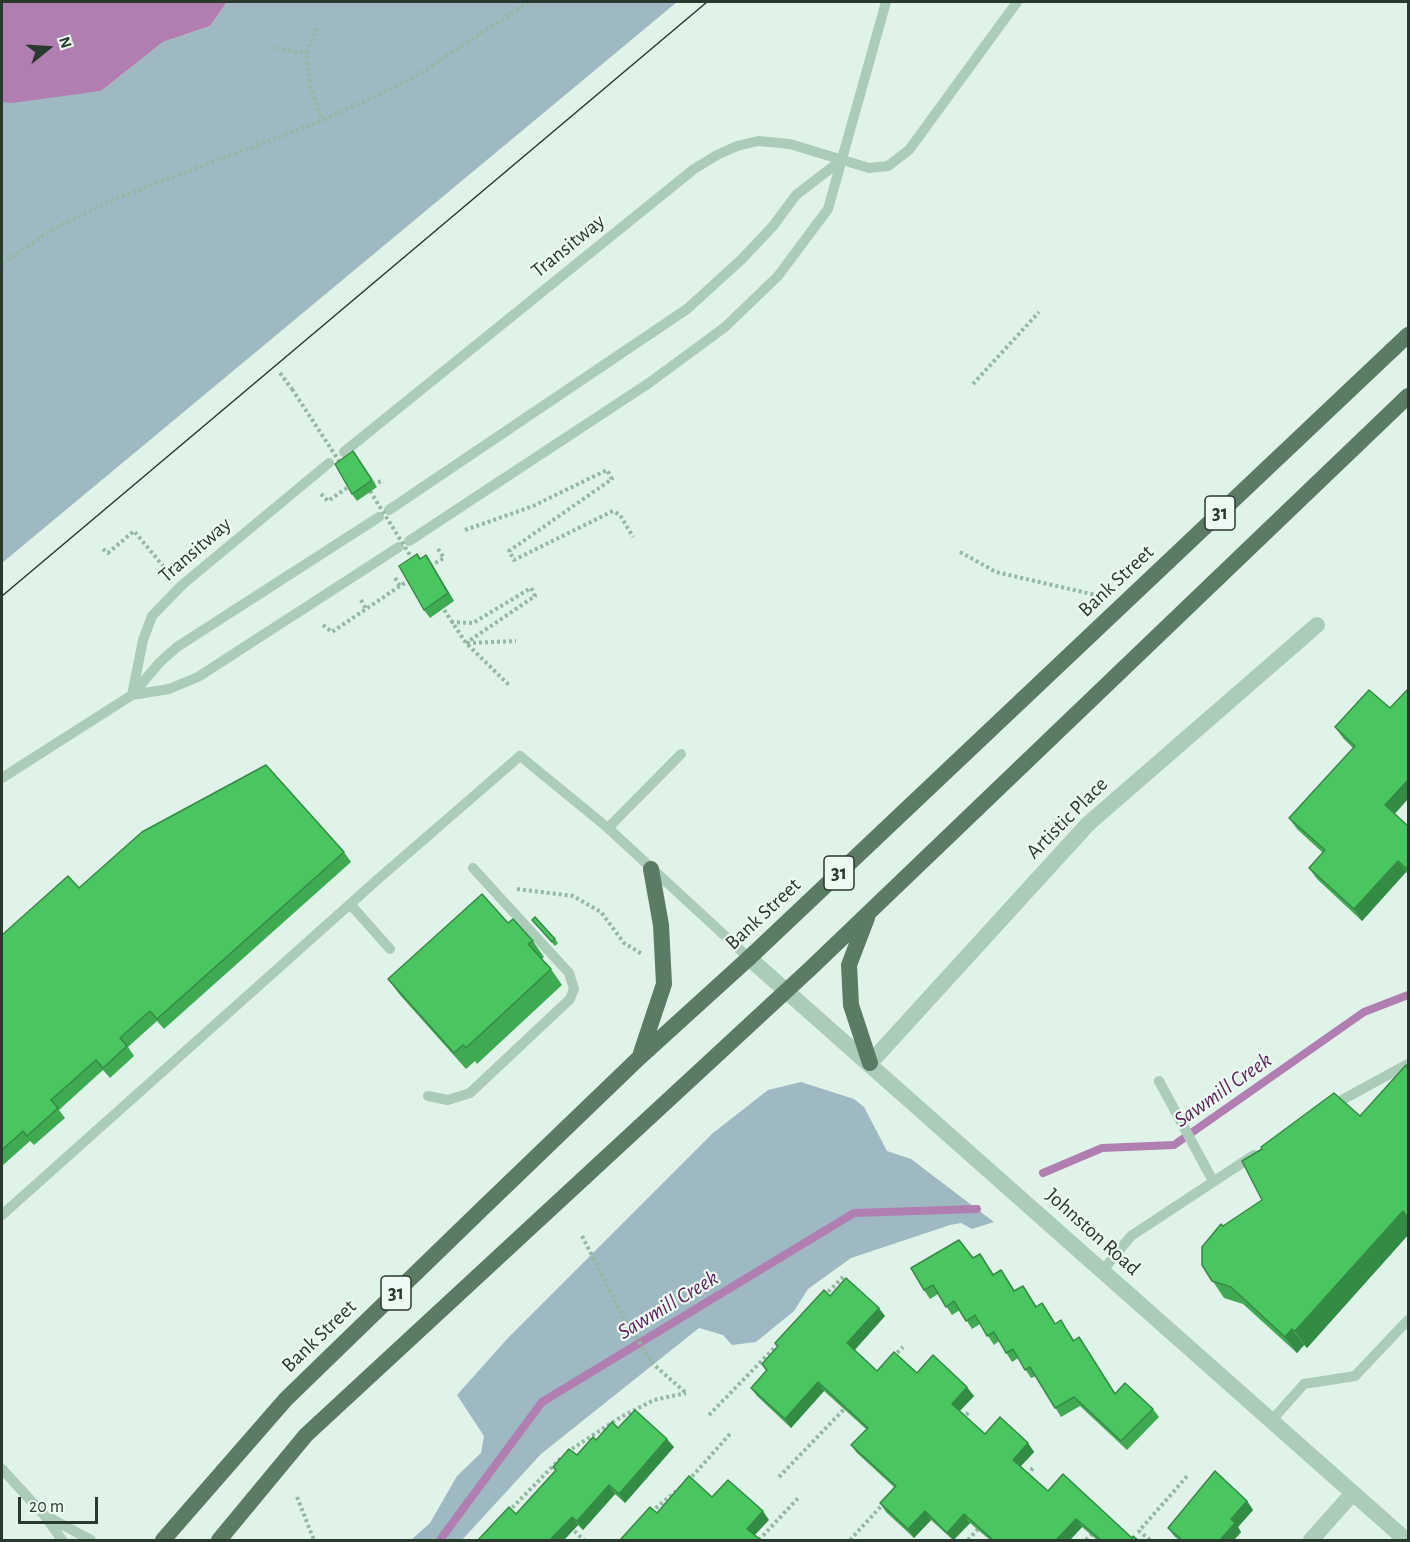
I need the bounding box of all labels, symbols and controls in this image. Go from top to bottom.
north arrow [18,18,78,78]
text: N [56,35,74,50]
street label: Transitway [526,209,610,283]
road number: 31 [1205,496,1235,530]
street label: Transitway [154,512,236,588]
street label: Bank Street [1073,540,1159,622]
street label: Artistic Place [1021,772,1113,864]
road number: 31 [824,856,854,890]
street label: Bank Street [720,873,806,955]
water label: Sawmill Creek [1169,1047,1277,1133]
street label: Johnston Road [1041,1183,1145,1281]
water label: Sawmill Creek [613,1265,723,1345]
road number: 31 [381,1276,411,1310]
street label: Bank Street [276,1294,362,1378]
scale bar [21,1485,100,1523]
text: 20 m [29,1498,64,1516]

